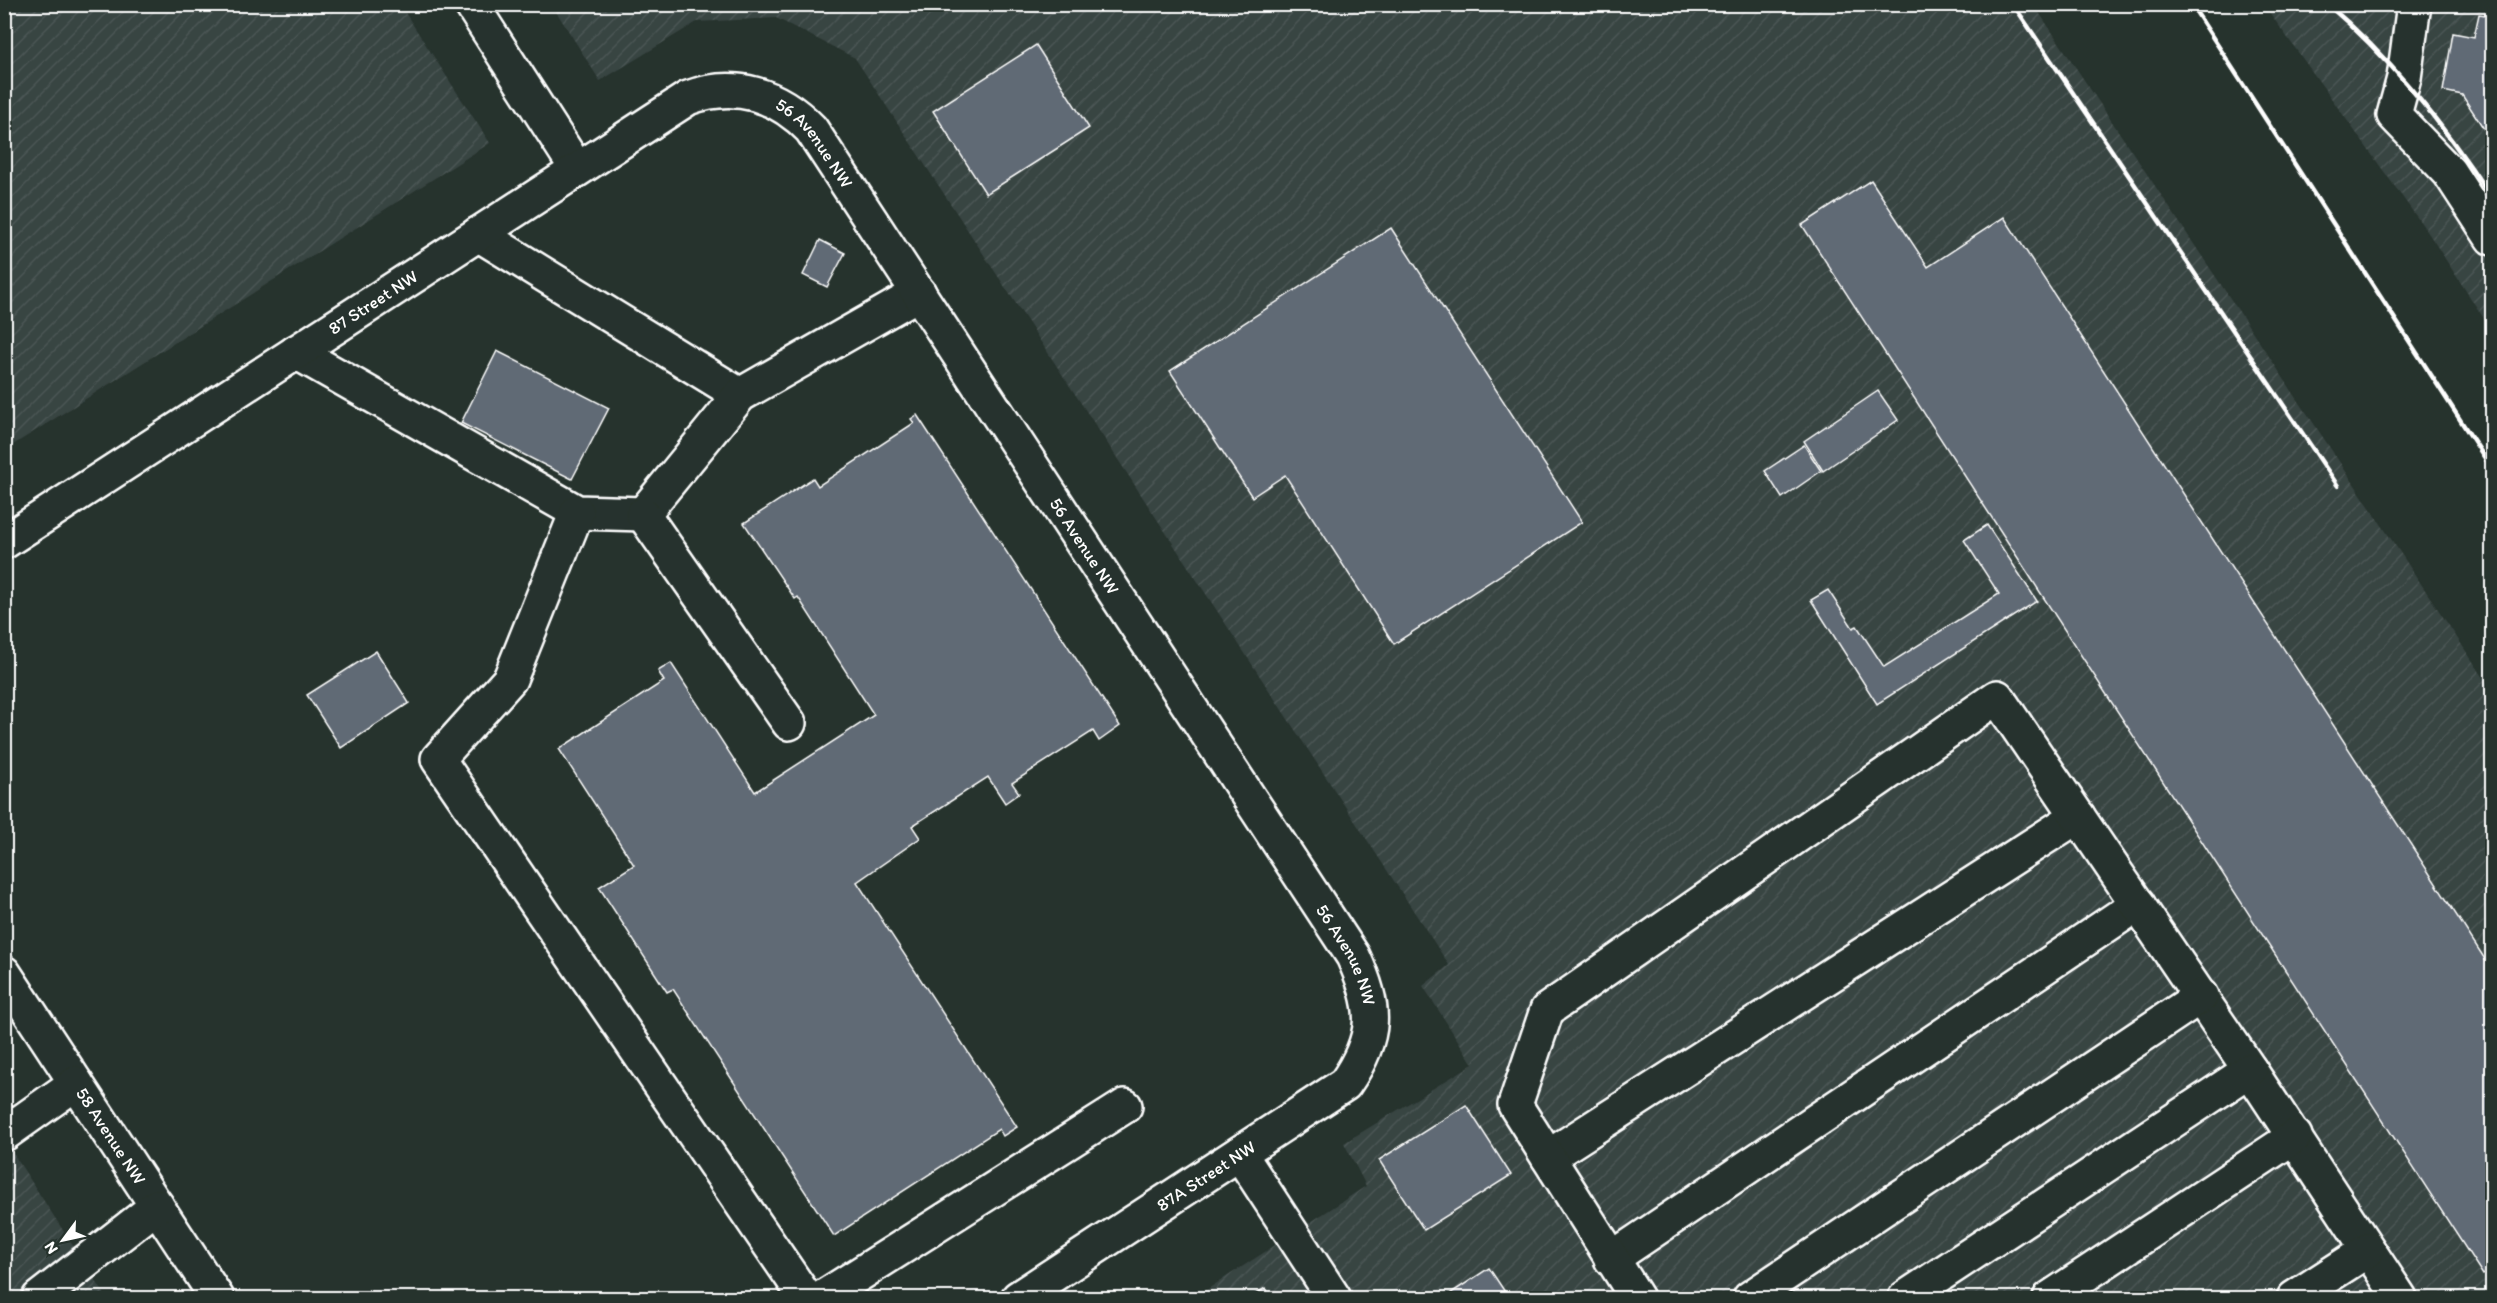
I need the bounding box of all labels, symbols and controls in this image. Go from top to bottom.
street label: 56 Avenue NW [772,93,858,192]
street label: 87 Street NW [324,265,422,339]
street label: 56 Avenue NW [1045,494,1124,599]
street label: 56 Avenue NW [1311,900,1380,1007]
street label: 58 Avenue NW [71,1084,151,1189]
street label: 87A Street NW [1152,1136,1260,1216]
north arrow [33,1210,93,1270]
text: N [40,1238,62,1258]

